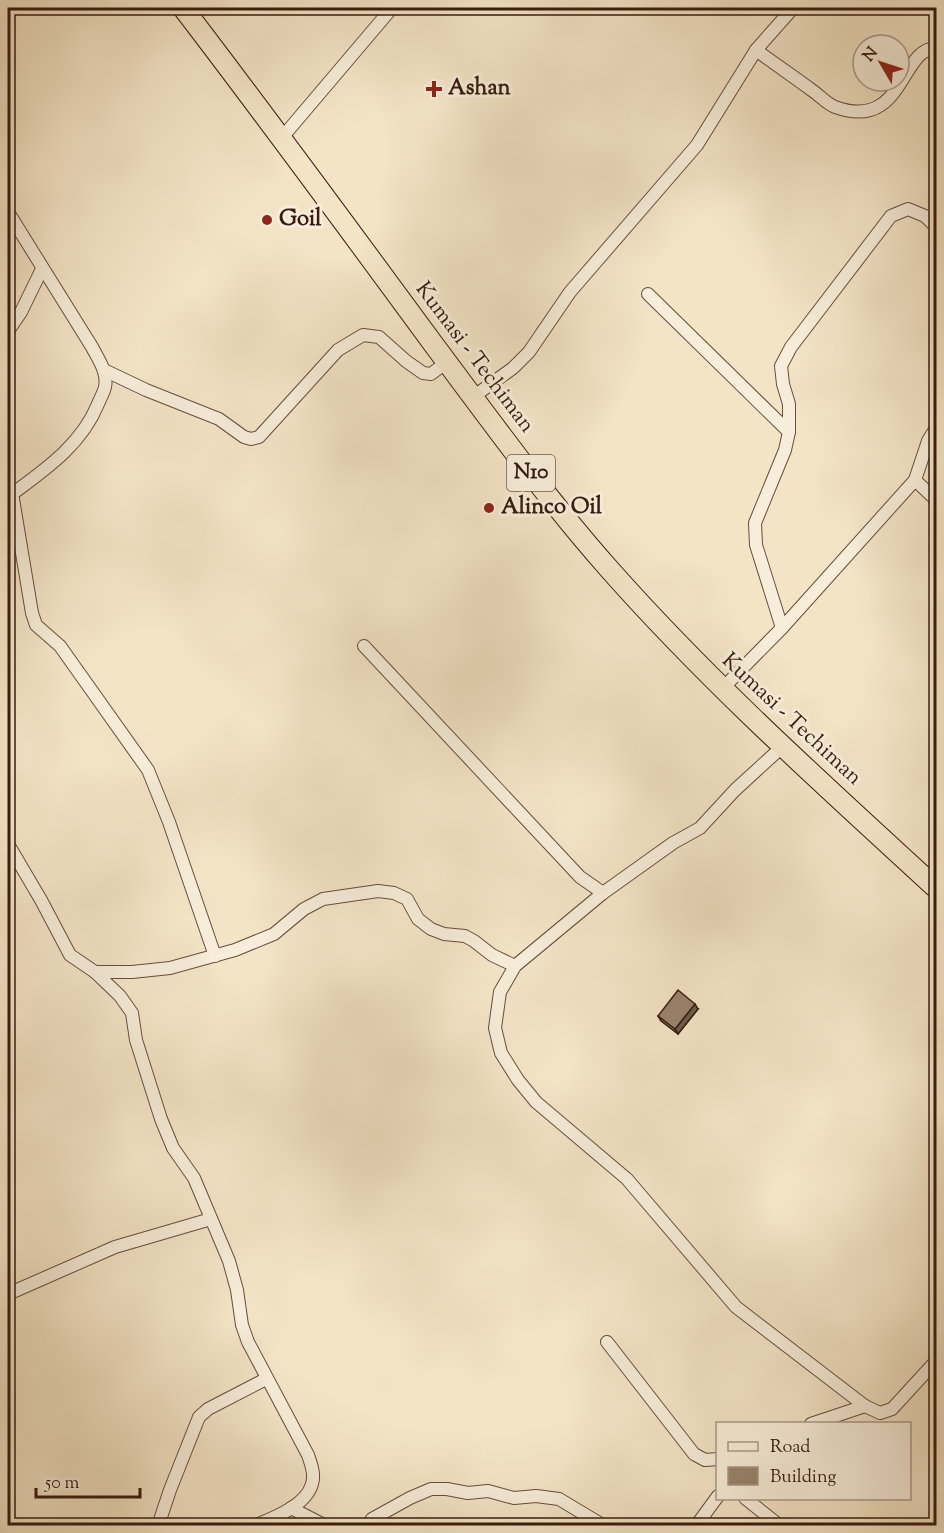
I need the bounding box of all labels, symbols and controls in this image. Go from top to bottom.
north arrow [851,33,911,93]
text: N [858,43,884,67]
place label: Ashan [448,73,511,105]
marker: Ashan [425,80,443,98]
place label: Goil [279,204,322,236]
marker: Goil [260,213,274,227]
street label: Kumasi - Techiman [406,276,542,440]
road number: N10 [507,455,555,491]
place label: Alinco Oil [501,492,603,524]
marker: Alinco Oil [482,501,496,515]
street label: Kumasi - Techiman [714,646,868,794]
legend [716,1422,911,1500]
text: Road [770,1435,810,1461]
scale bar [36,1461,140,1499]
text: Building [770,1465,836,1491]
text: 50 m [44,1471,80,1497]

